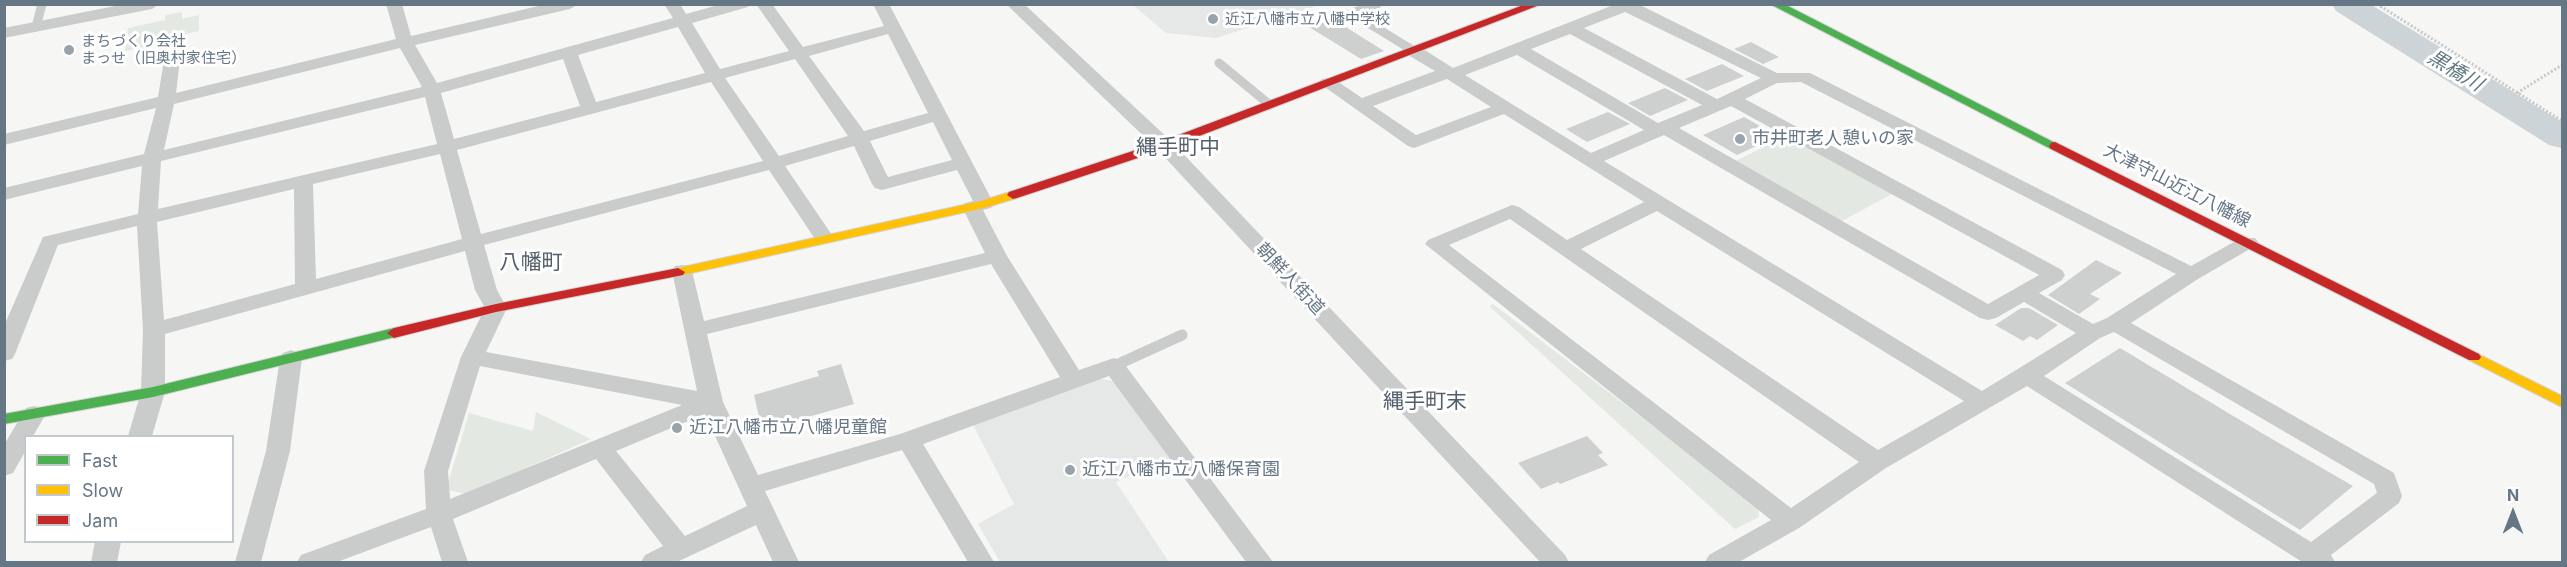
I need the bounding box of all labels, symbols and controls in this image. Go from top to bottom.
place label: 近江八幡市立八幡中学校 [1225,10,1390,28]
marker: 近江八幡市立八幡中学校 [1206,12,1220,26]
place label: まちづくり会社 まっせ（旧奥村家住宅） [81,32,246,67]
marker: まちづくり会社 まっせ（旧奥村家住宅） [62,43,76,57]
water label: 黒橋川 [2423,45,2487,97]
place label: 市井町老人憩いの家 [1752,128,1914,150]
marker: 市井町老人憩いの家 [1733,132,1747,146]
district label: 縄手町中 [1136,135,1220,161]
street label: 大津守山近江八幡線 [2100,140,2254,232]
street label: 朝鮮人街道 [1251,239,1329,319]
district label: 八幡町 [500,250,562,276]
district label: 縄手町末 [1383,389,1467,415]
place label: 近江八幡市立八幡児童館 [689,417,887,439]
marker: 近江八幡市立八幡児童館 [670,421,684,435]
legend [24,435,234,543]
text: Fast [82,450,118,471]
place label: 近江八幡市立八幡保育園 [1082,459,1280,481]
marker: 近江八幡市立八幡保育園 [1063,463,1077,477]
text: Slow [82,480,123,501]
north arrow [2483,483,2543,543]
text: N [2507,485,2519,505]
text: Jam [82,510,118,531]

